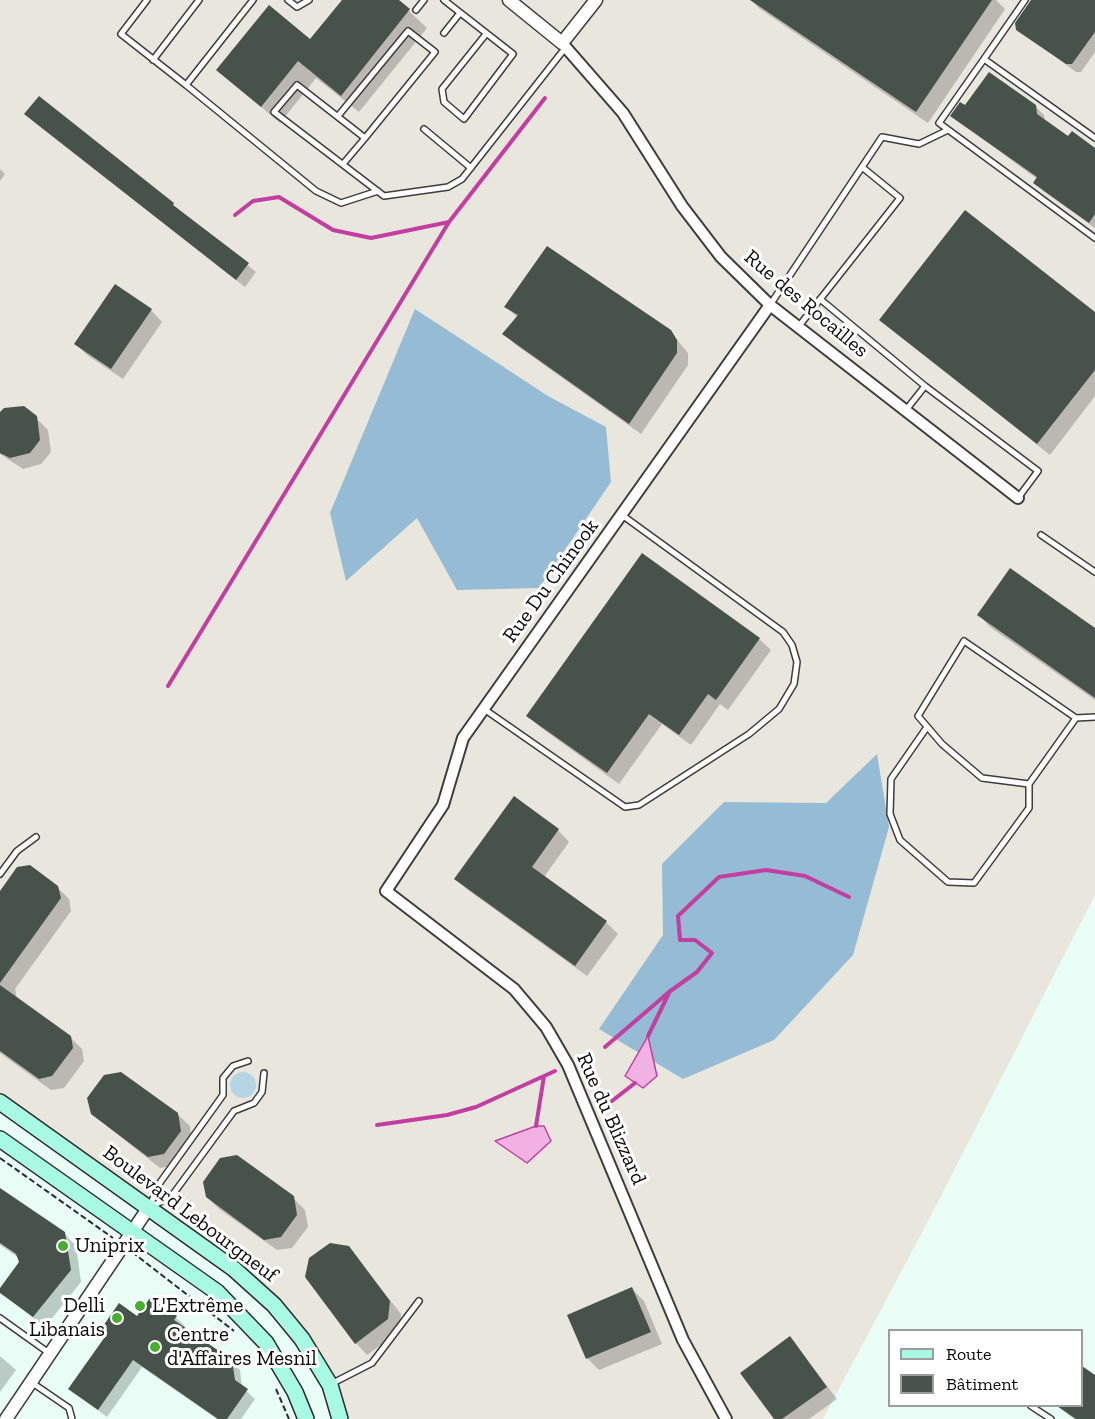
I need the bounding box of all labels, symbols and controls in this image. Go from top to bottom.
street label: Rue des Rocailles [739,245,873,363]
street label: Rue Du Chinook [498,514,604,648]
street label: Rue du Blizzard [571,1049,651,1189]
street label: Boulevard Lebourgneuf [98,1140,282,1288]
place label: Uniprix [75,1233,145,1259]
marker: Uniprix [56,1239,70,1253]
place label: Delli Libanais [29,1293,105,1343]
place label: L'Extrême [152,1293,243,1319]
marker: L'Extrême [133,1299,147,1313]
marker: Delli Libanais [110,1311,124,1325]
place label: Centre d'Affaires Mesnil [167,1322,317,1372]
legend [888,1329,1083,1407]
marker: Centre d'Affaires Mesnil [148,1340,162,1354]
text: Route [946,1343,991,1365]
text: Bâtiment [946,1373,1018,1395]

